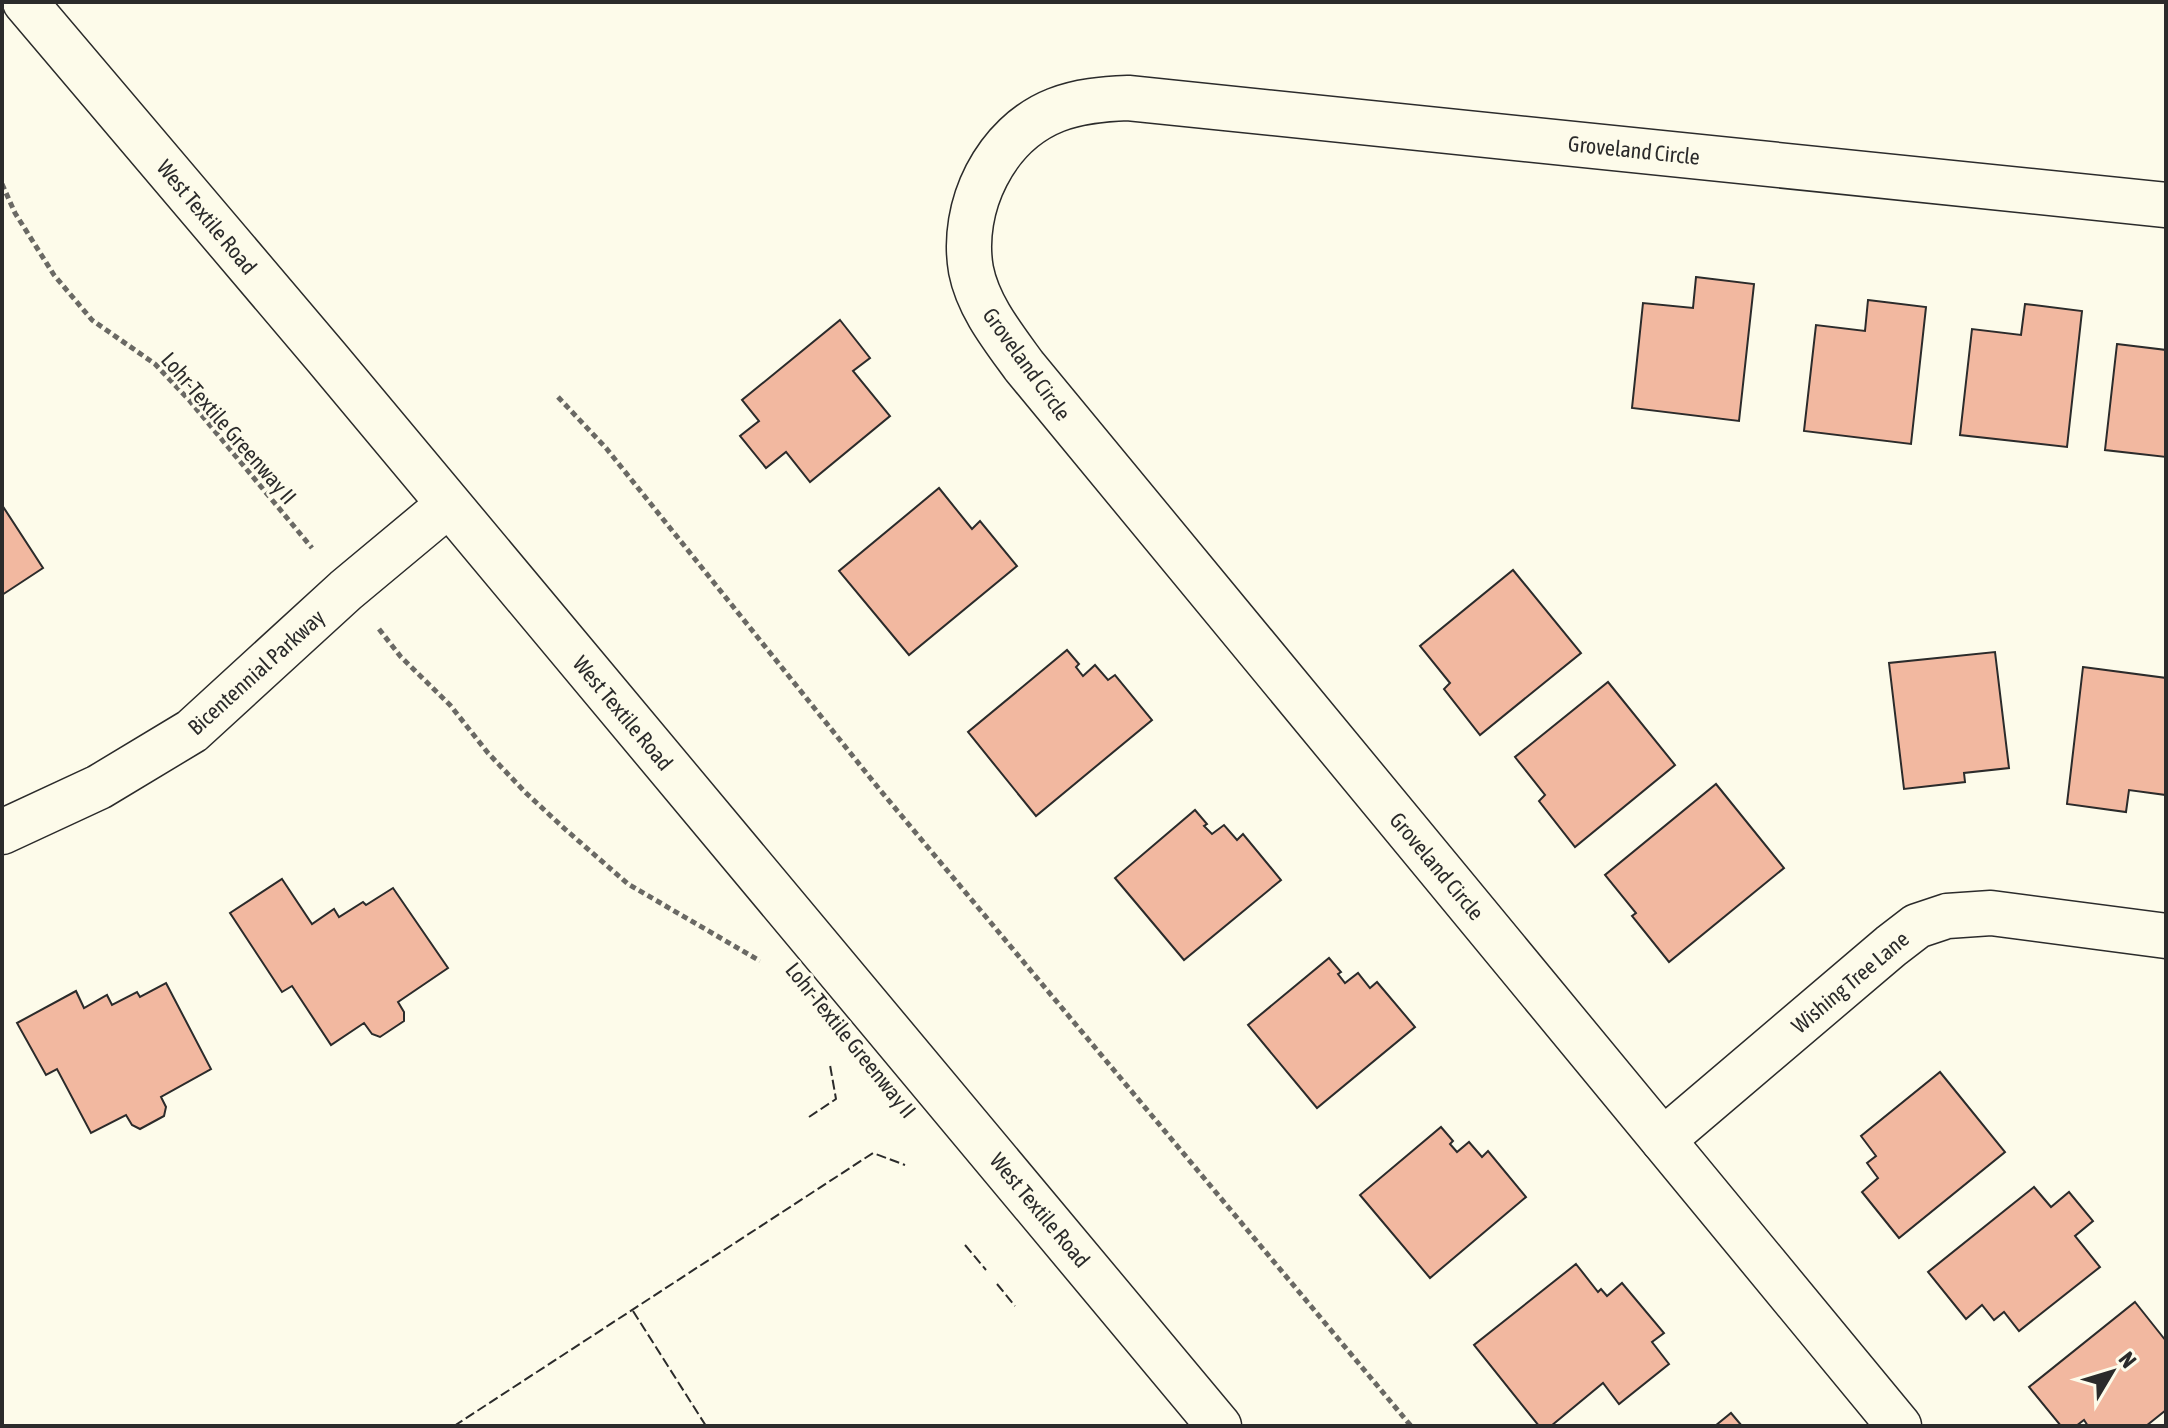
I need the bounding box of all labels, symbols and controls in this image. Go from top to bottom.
street label: Groveland Circle [1567,130,1701,170]
street label: West Textile Road [152,154,262,280]
street label: Groveland Circle [978,303,1076,425]
street label: Lohr-Textile Greenway II [156,347,302,509]
street label: Bicentennial Parkway [182,604,330,740]
street label: West Textile Road [568,650,678,776]
street label: Groveland Circle [1384,807,1490,925]
street label: Wishing Tree Lane [1786,926,1914,1038]
street label: Lohr-Textile Greenway II [780,957,922,1123]
street label: West Textile Road [985,1147,1095,1273]
north arrow [2072,1332,2152,1412]
text: N [2114,1347,2142,1373]

